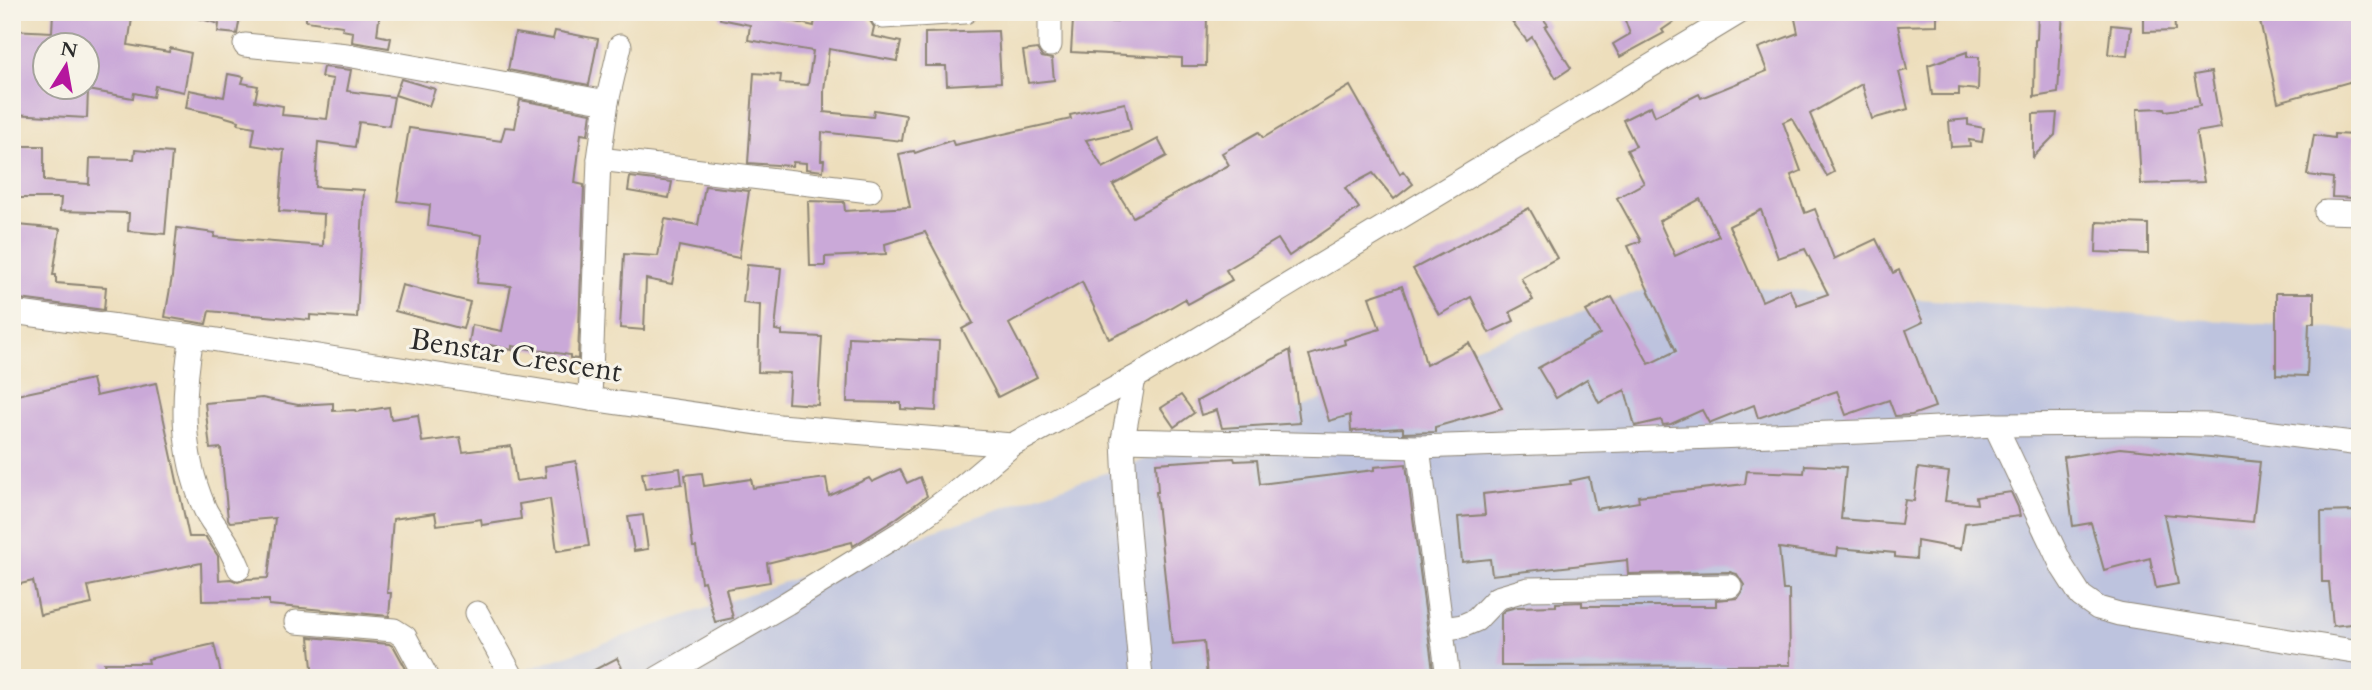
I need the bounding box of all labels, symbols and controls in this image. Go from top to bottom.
north arrow [32,32,102,102]
text: N [58,36,80,65]
street label: Benstar Crescent [407,319,625,393]

